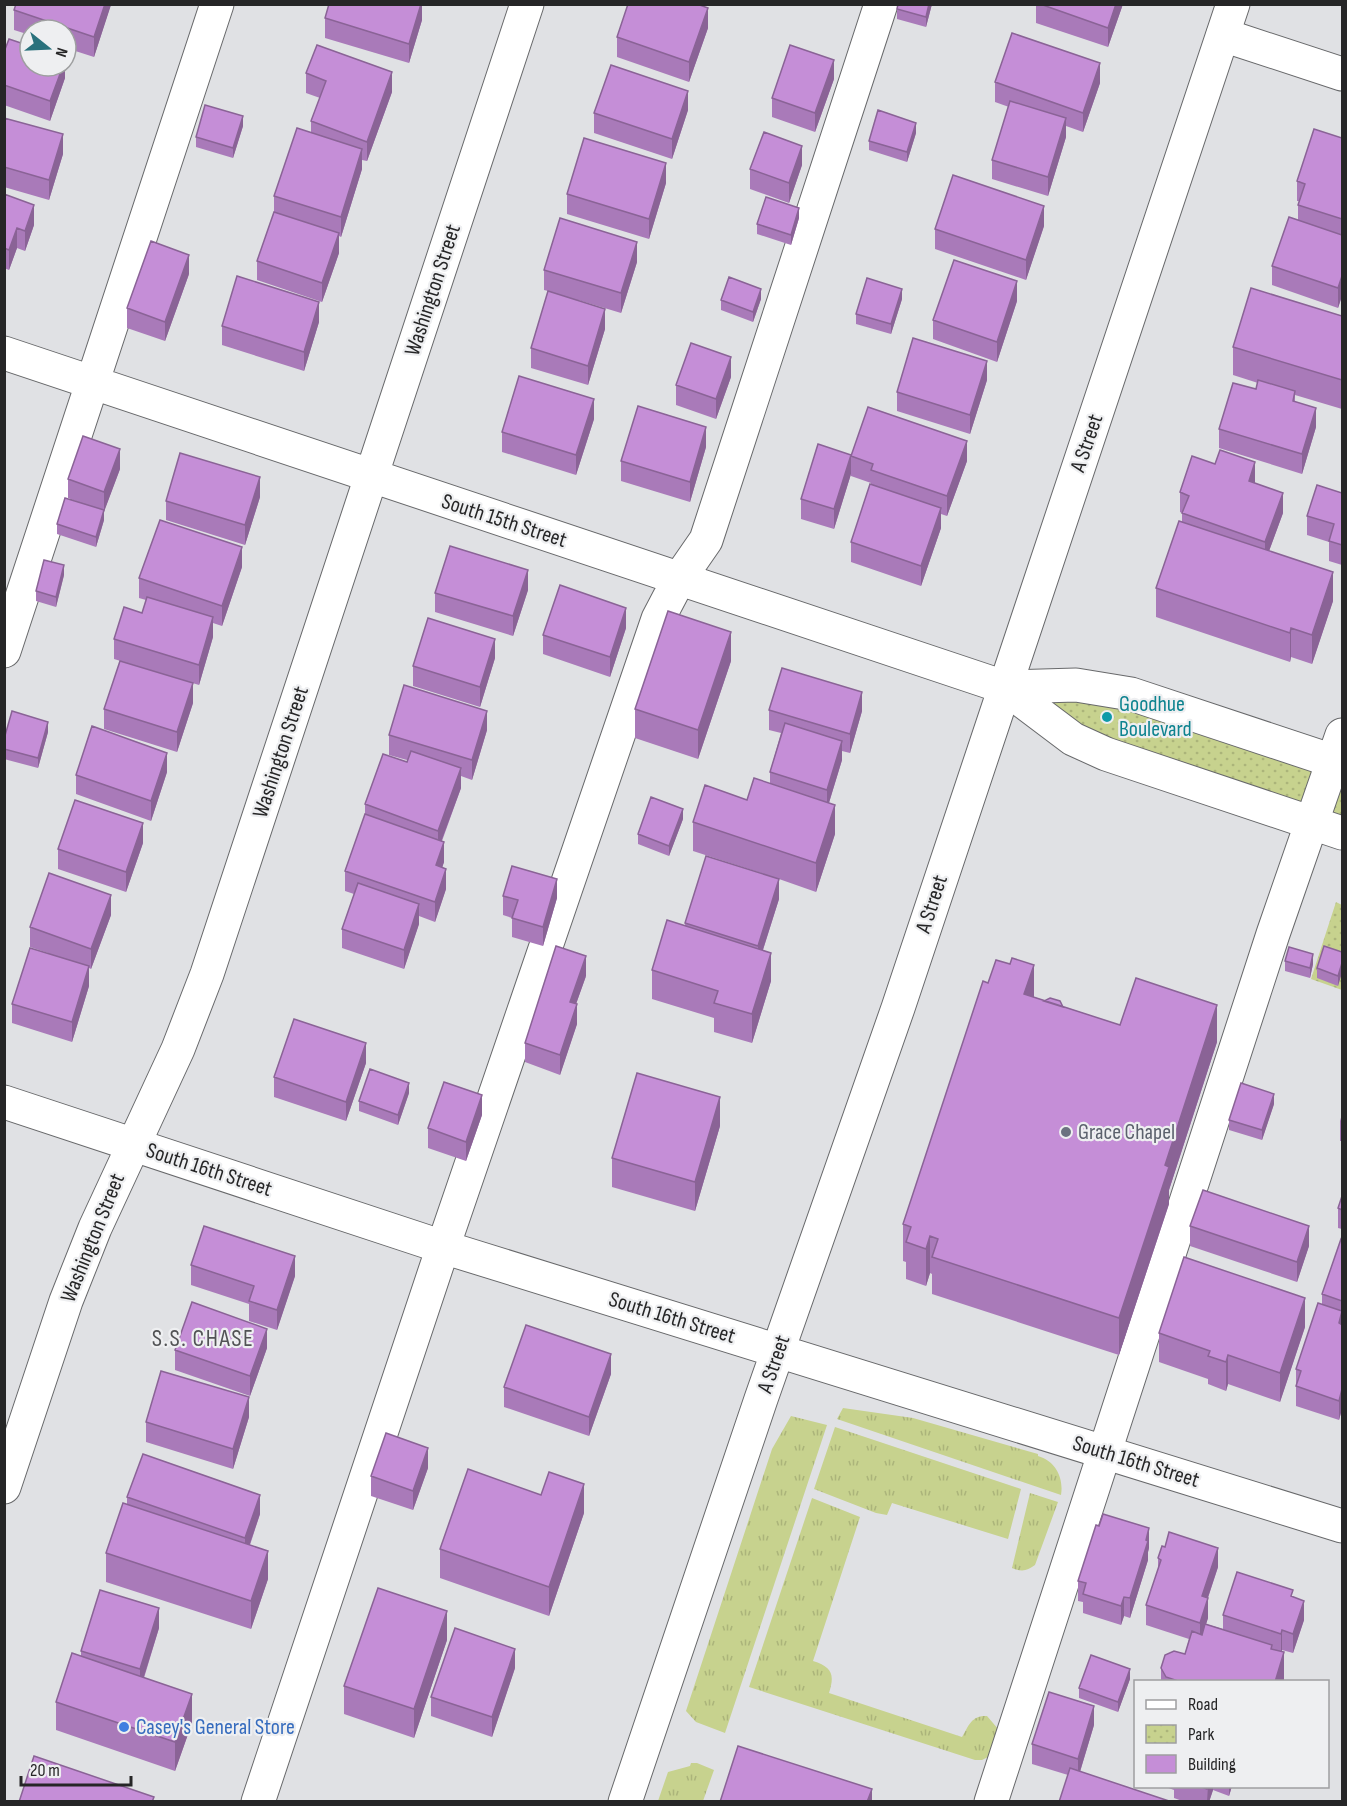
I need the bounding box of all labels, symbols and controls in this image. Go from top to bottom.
north arrow [18,18,78,78]
text: N [50,45,71,59]
street label: Washington Street [399,221,467,359]
street label: A Street [1064,410,1110,476]
street label: South 15th Street [438,488,570,554]
street label: Washington Street [247,683,315,821]
place label: Goodhue Boulevard [1119,691,1192,743]
marker: Goodhue Boulevard [1100,710,1114,724]
street label: A Street [910,871,954,937]
place label: Grace Chapel [1078,1119,1175,1146]
marker: Grace Chapel [1059,1125,1073,1139]
street label: South 16th Street [143,1137,276,1203]
street label: Washington Street [55,1169,131,1306]
street label: South 16th Street [606,1286,739,1350]
district label: S.S. CHASE [152,1324,254,1353]
street label: A Street [751,1331,797,1397]
street label: South 16th Street [1070,1430,1203,1494]
legend [1134,1680,1329,1788]
text: Road [1188,1694,1218,1715]
place label: Casey's General Store [136,1714,295,1741]
marker: Casey's General Store [117,1720,131,1734]
text: Park [1188,1724,1214,1745]
scale bar [21,1749,130,1787]
text: Building [1188,1754,1236,1775]
text: 20 m [30,1760,60,1781]

